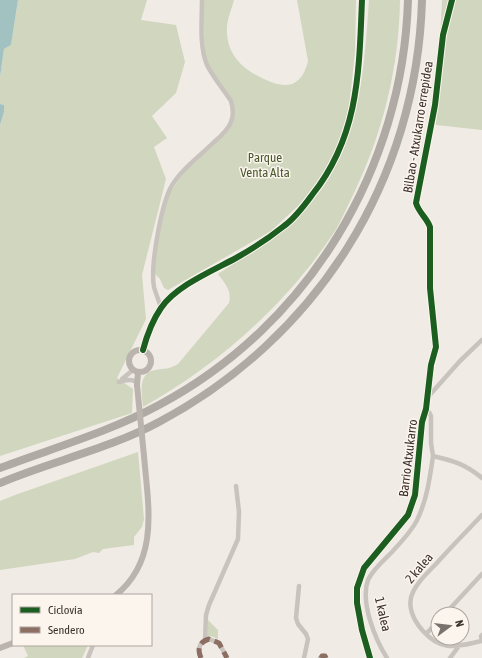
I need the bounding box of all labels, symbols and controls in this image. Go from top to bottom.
street label: Bilbao - Atxukarro errepidea [400,60,436,194]
park label: Parque Venta Alta [240,150,290,180]
street label: Barrio Atxukarro [396,418,420,498]
street label: 2 kalea [402,550,436,586]
legend [12,594,152,646]
street label: 1 kalea [372,595,394,633]
text: Ciclovía [48,603,82,617]
north arrow [430,606,470,646]
text: N [453,619,466,628]
text: Sendero [48,623,85,637]

